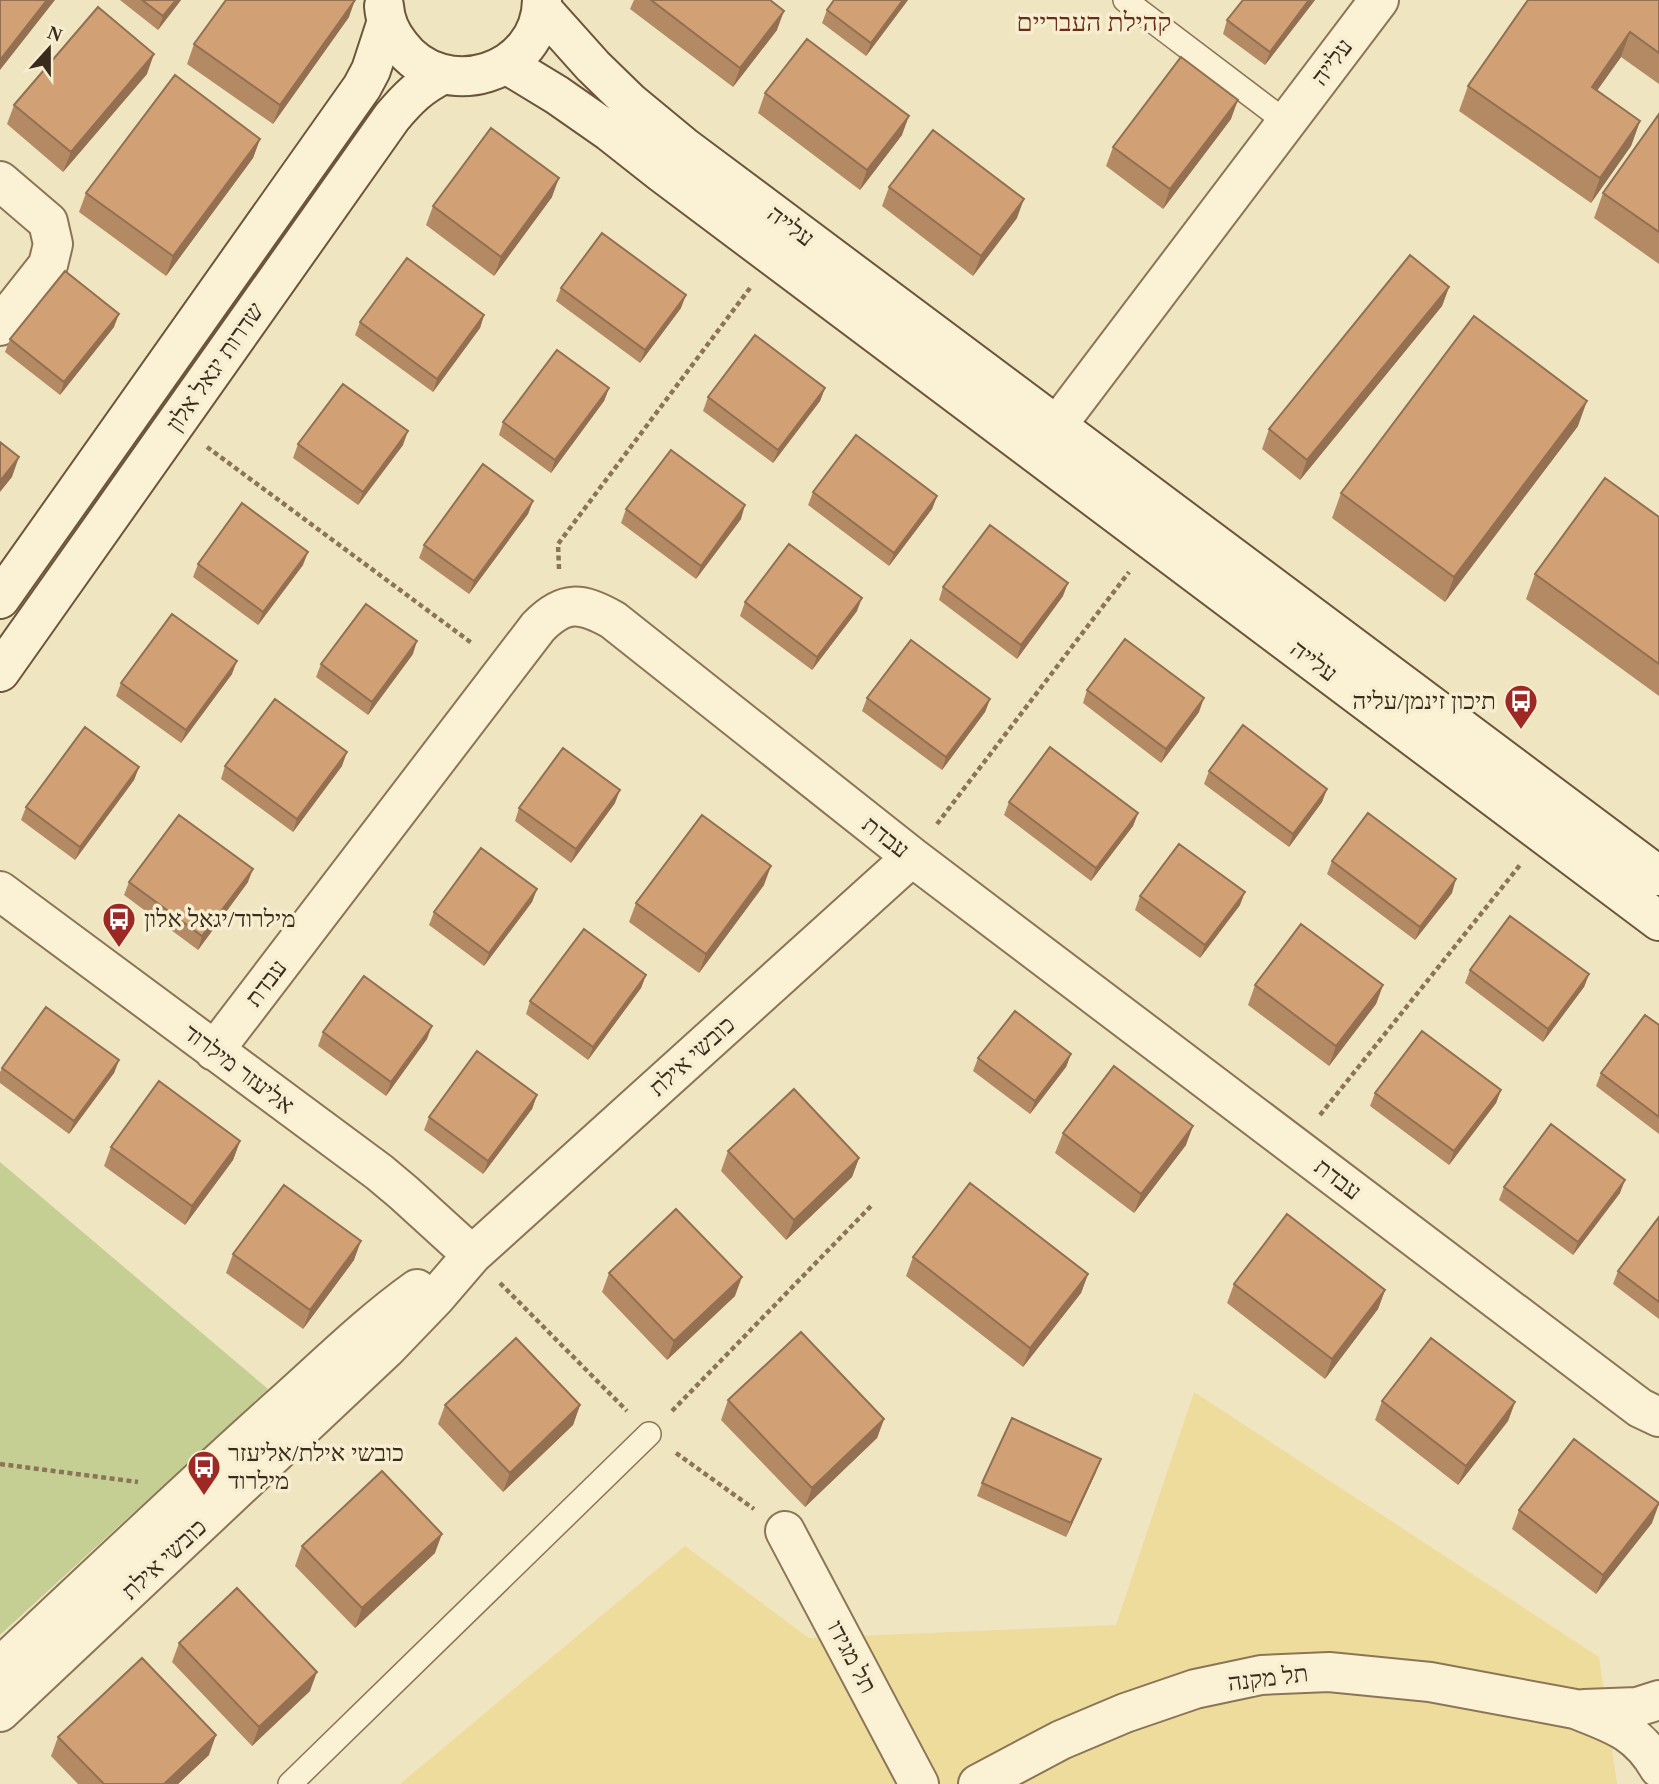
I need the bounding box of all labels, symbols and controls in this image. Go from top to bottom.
district label: קהילת העבריים [1016,8,1172,37]
north arrow [14,14,84,84]
text: N [45,21,65,46]
street label: עלייה [1306,34,1358,90]
street label: עלייה [763,200,819,252]
street label: שדרות יגאל אלון [161,298,269,436]
street label: עלייה [1286,635,1342,687]
bus stop icon: תיכון זינמן/עליה [1502,682,1540,731]
place label: תיכון זינמן/עליה [1352,688,1496,714]
street label: עבדת [858,811,914,863]
bus stop icon: מילרוד/יגאל אלון [100,900,138,949]
place label: מילרוד/יגאל אלון [144,906,296,932]
street label: עבדת [240,955,292,1011]
street label: כובשי אילת [644,1011,740,1101]
street label: אליעזר מילרוד [179,1019,299,1119]
street label: עבדת [1310,1153,1366,1205]
place label: כובשי אילת/אליעזר מילרוד [228,1440,404,1494]
bus stop icon: כובשי אילת/אליעזר מילרוד [185,1448,223,1497]
street label: כובשי אילת [117,1514,211,1604]
street label: תל מגידו [822,1616,882,1698]
street label: תל מקנה [1226,1660,1310,1696]

